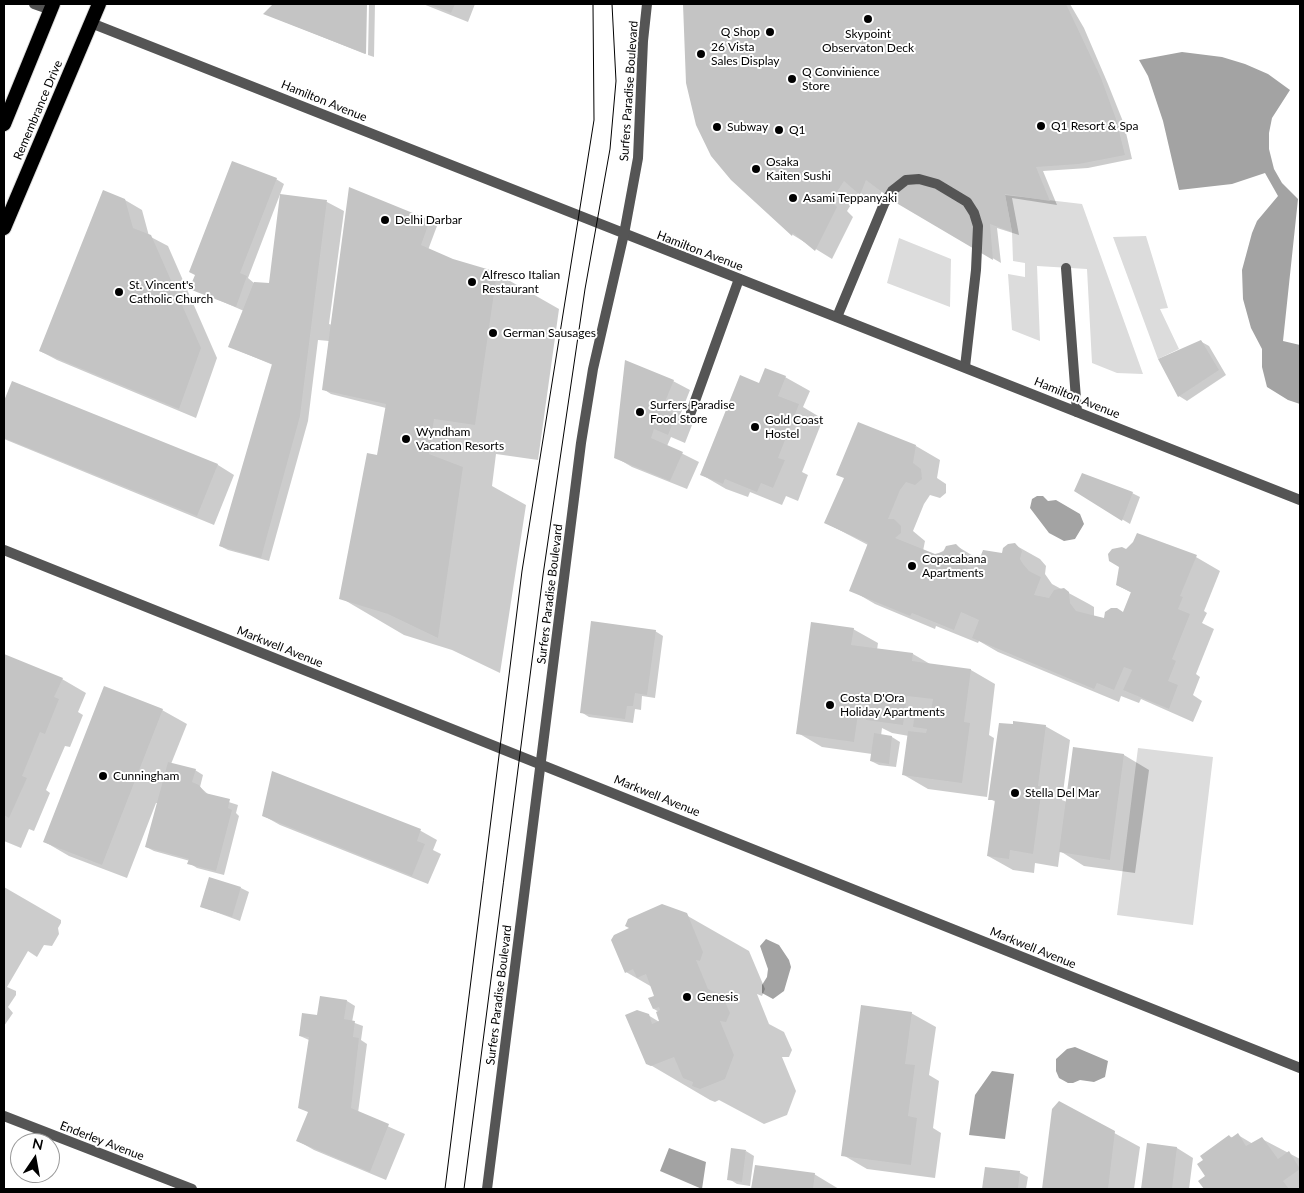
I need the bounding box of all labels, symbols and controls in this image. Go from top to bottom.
marker: Skypoint Observaton Deck [862,13,874,25]
street label: Surfers Paradise Boulevard [617,20,641,162]
place label: Q Shop [721,25,760,39]
marker: Q Shop [764,26,776,38]
place label: Skypoint Observaton Deck [822,27,914,55]
place label: 26 Vista Sales Display [711,40,779,68]
marker: 26 Vista Sales Display [695,48,707,60]
street label: Remembrance Drive [11,58,65,162]
place label: Q Convinience Store [802,65,880,93]
marker: Q Convinience Store [786,73,798,85]
street label: Hamilton Avenue [279,77,369,125]
place label: Q1 Resort & Spa [1051,119,1139,133]
place label: Subway [727,120,768,134]
marker: Q1 Resort & Spa [1035,120,1047,132]
marker: Subway [711,121,723,133]
place label: Q1 [789,123,806,137]
marker: Q1 [773,124,785,136]
place label: Osaka Kaiten Sushi [766,155,831,183]
marker: Osaka Kaiten Sushi [750,163,762,175]
place label: Asami Teppanyaki [803,191,897,205]
marker: Asami Teppanyaki [787,192,799,204]
place label: Delhi Darbar [395,213,462,227]
marker: Delhi Darbar [379,214,391,226]
street label: Hamilton Avenue [655,228,745,274]
place label: Alfresco Italian Restaurant [482,268,560,296]
marker: Alfresco Italian Restaurant [466,276,478,288]
place label: St. Vincent's Catholic Church [129,278,213,306]
marker: St. Vincent's Catholic Church [113,286,125,298]
place label: German Sausages [503,326,596,340]
marker: German Sausages [487,327,499,339]
street label: Hamilton Avenue [1032,374,1122,422]
place label: Surfers Paradise Food Store [650,398,735,426]
marker: Surfers Paradise Food Store [634,406,646,418]
place label: Gold Coast Hostel [765,413,823,441]
marker: Gold Coast Hostel [749,421,761,433]
place label: Wyndham Vacation Resorts [416,425,504,453]
marker: Wyndham Vacation Resorts [400,433,412,445]
street label: Surfers Paradise Boulevard [534,523,566,665]
place label: Copacabana Apartments [922,552,986,580]
marker: Copacabana Apartments [906,560,918,572]
street label: Markwell Avenue [235,623,325,671]
place label: Costa D'Ora Holiday Apartments [840,691,945,719]
marker: Costa D'Ora Holiday Apartments [824,699,836,711]
place label: Cunningham [113,769,179,783]
marker: Cunningham [97,770,109,782]
street label: Markwell Avenue [612,772,702,820]
place label: Stella Del Mar [1025,786,1099,800]
marker: Stella Del Mar [1009,787,1021,799]
street label: Surfers Paradise Boulevard [483,924,515,1066]
street label: Markwell Avenue [988,924,1078,972]
place label: Genesis [697,990,738,1004]
marker: Genesis [681,991,693,1003]
street label: Enderley Avenue [58,1118,146,1164]
north arrow [10,1133,60,1183]
text: N [31,1134,45,1153]

